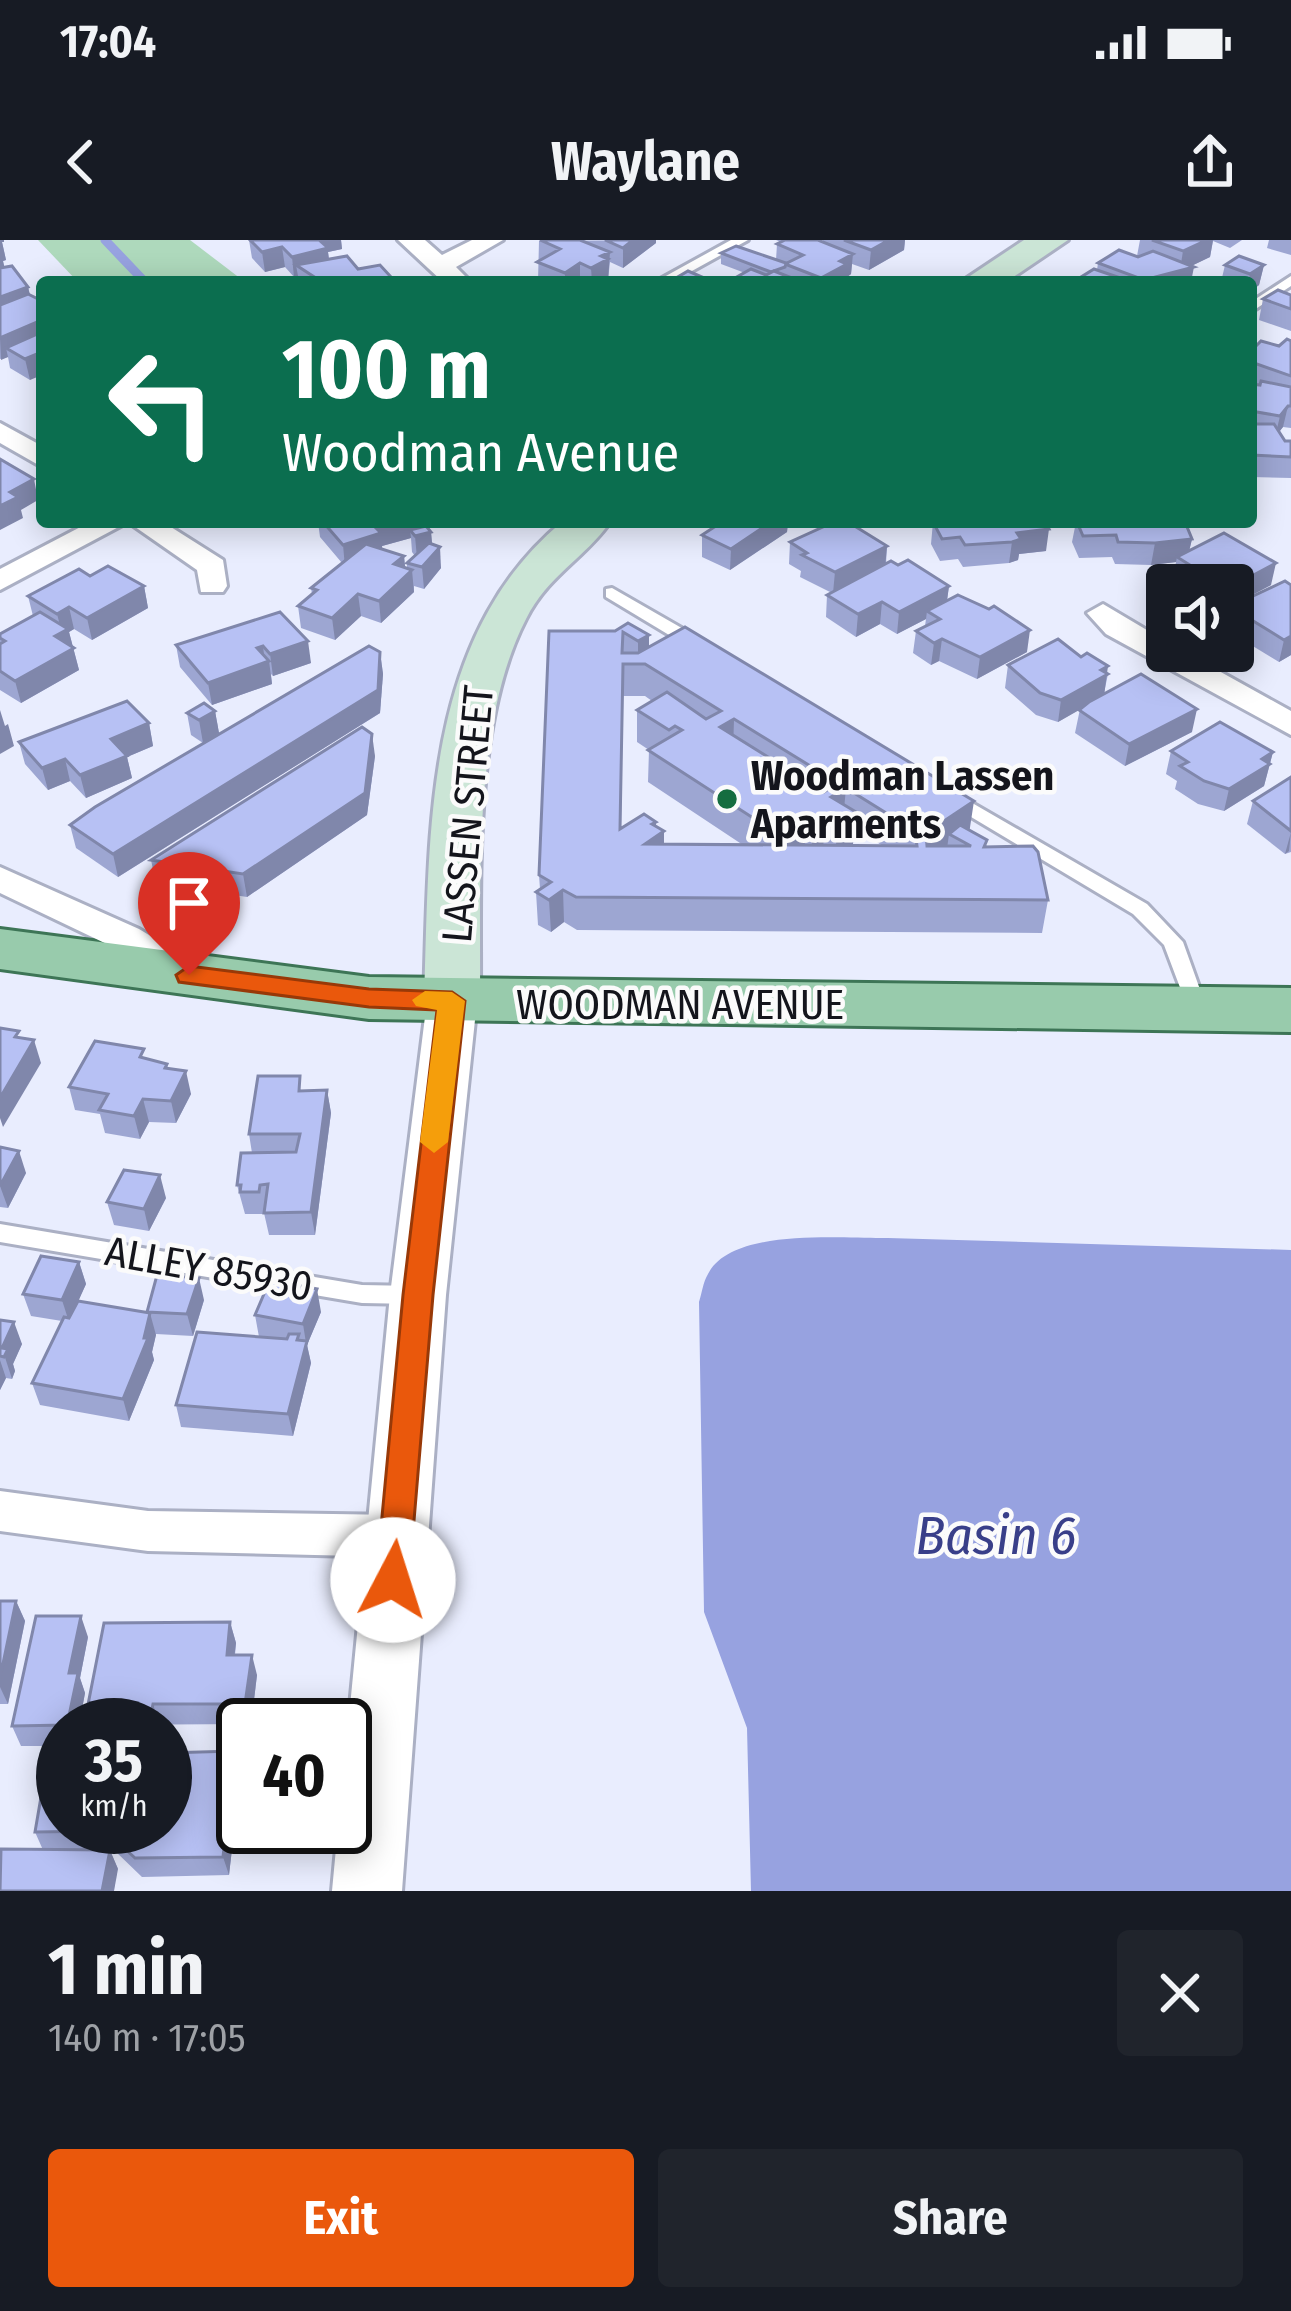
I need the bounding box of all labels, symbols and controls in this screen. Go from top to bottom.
text: 17:04 [60,15,156,69]
icon: back [48,129,114,195]
icon: share [1177,129,1243,195]
text: Waylane [551,130,740,194]
text: 100 m [282,319,491,420]
icon: left [84,324,240,480]
text: Woodman Avenue [282,421,679,485]
map controls [1146,564,1254,672]
button: sound [1146,564,1254,672]
street label: LASSEN STREET [432,683,504,945]
place label: Woodman Lassen Aparments [750,751,1054,849]
marker: Woodman Lassen Aparments [714,786,740,812]
pin [138,852,240,975]
icon: arrive [156,870,222,936]
street label: WOODMAN AVENUE [516,980,844,1030]
street label: ALLEY 85930 [101,1226,316,1312]
water label: Basin 6 [915,1504,1077,1568]
position arrow [330,1517,456,1643]
speed limit sign: 40 [216,1698,372,1854]
text: 35 [85,1725,143,1797]
text: km/h [81,1788,147,1824]
text: 1 min [48,1927,205,2013]
button: close [1117,1930,1243,2056]
text: 140 m · 17:05 [48,2015,246,2061]
button: Exit [48,2149,634,2287]
button: Share [658,2149,1243,2287]

